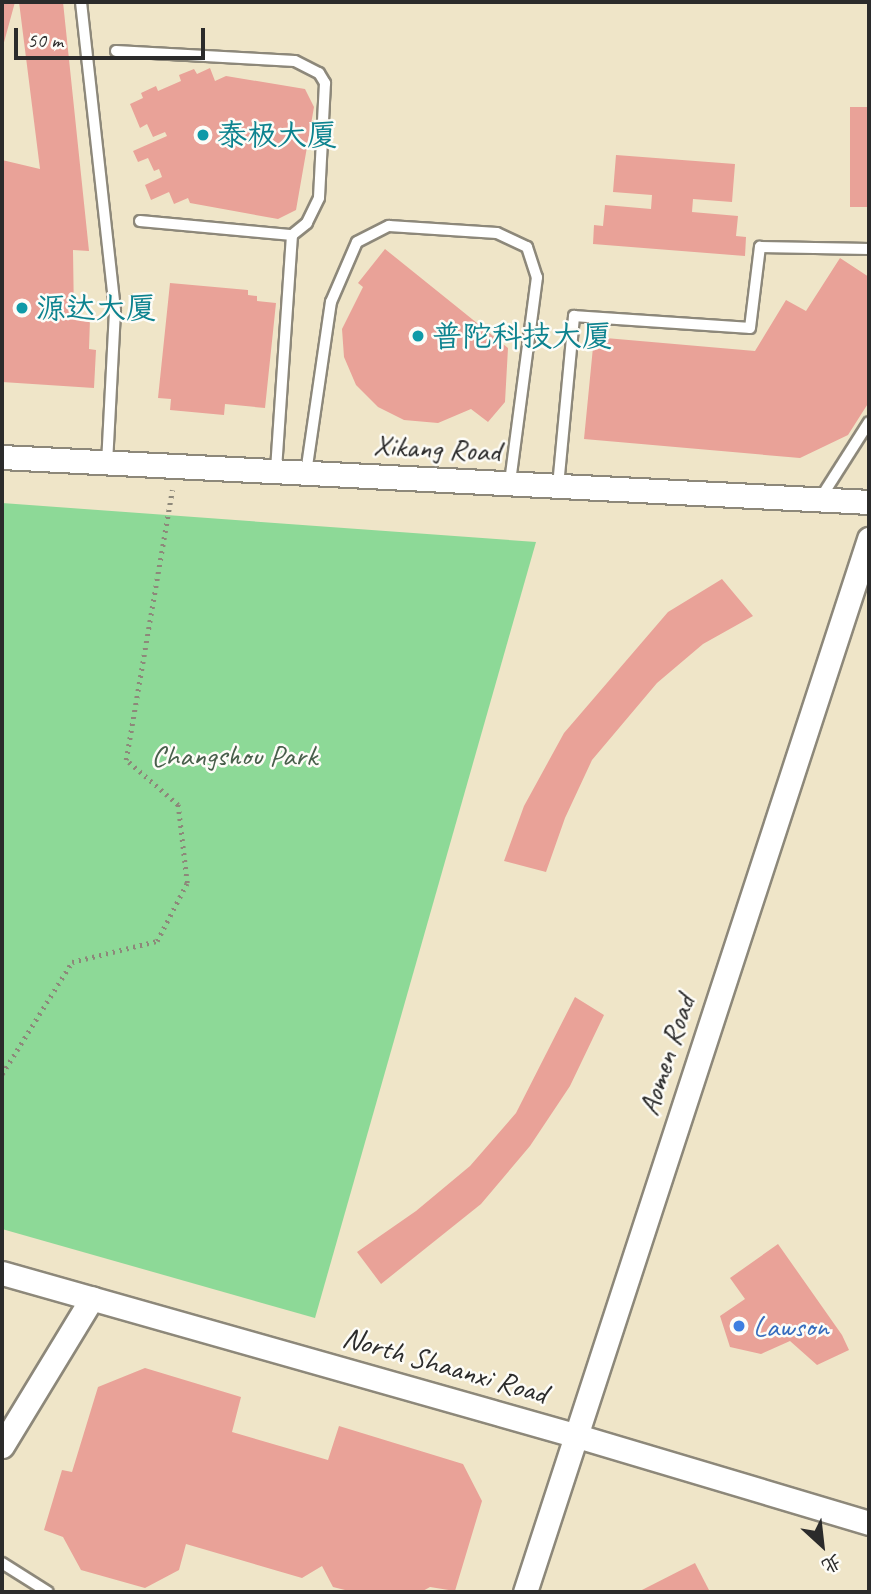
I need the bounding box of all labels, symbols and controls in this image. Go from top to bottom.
scale bar [18,14,208,58]
text: 50 m [27,27,63,53]
place label: 泰极大厦 [217,117,337,153]
marker: 泰极大厦 [195,127,211,143]
place label: 源达大厦 [36,290,156,326]
marker: 源达大厦 [14,300,30,316]
place label: 普陀科技大厦 [432,318,612,354]
marker: 普陀科技大厦 [410,328,426,344]
street label: Xikang Road [373,427,501,469]
park label: Changshou Park [151,737,317,773]
street label: Aomen Road [630,991,702,1119]
place label: Lawson [753,1308,828,1344]
marker: Lawson [731,1318,747,1334]
street label: North Shaanxi Road [338,1319,552,1411]
north arrow [787,1510,857,1580]
text: 北 [818,1549,845,1579]

